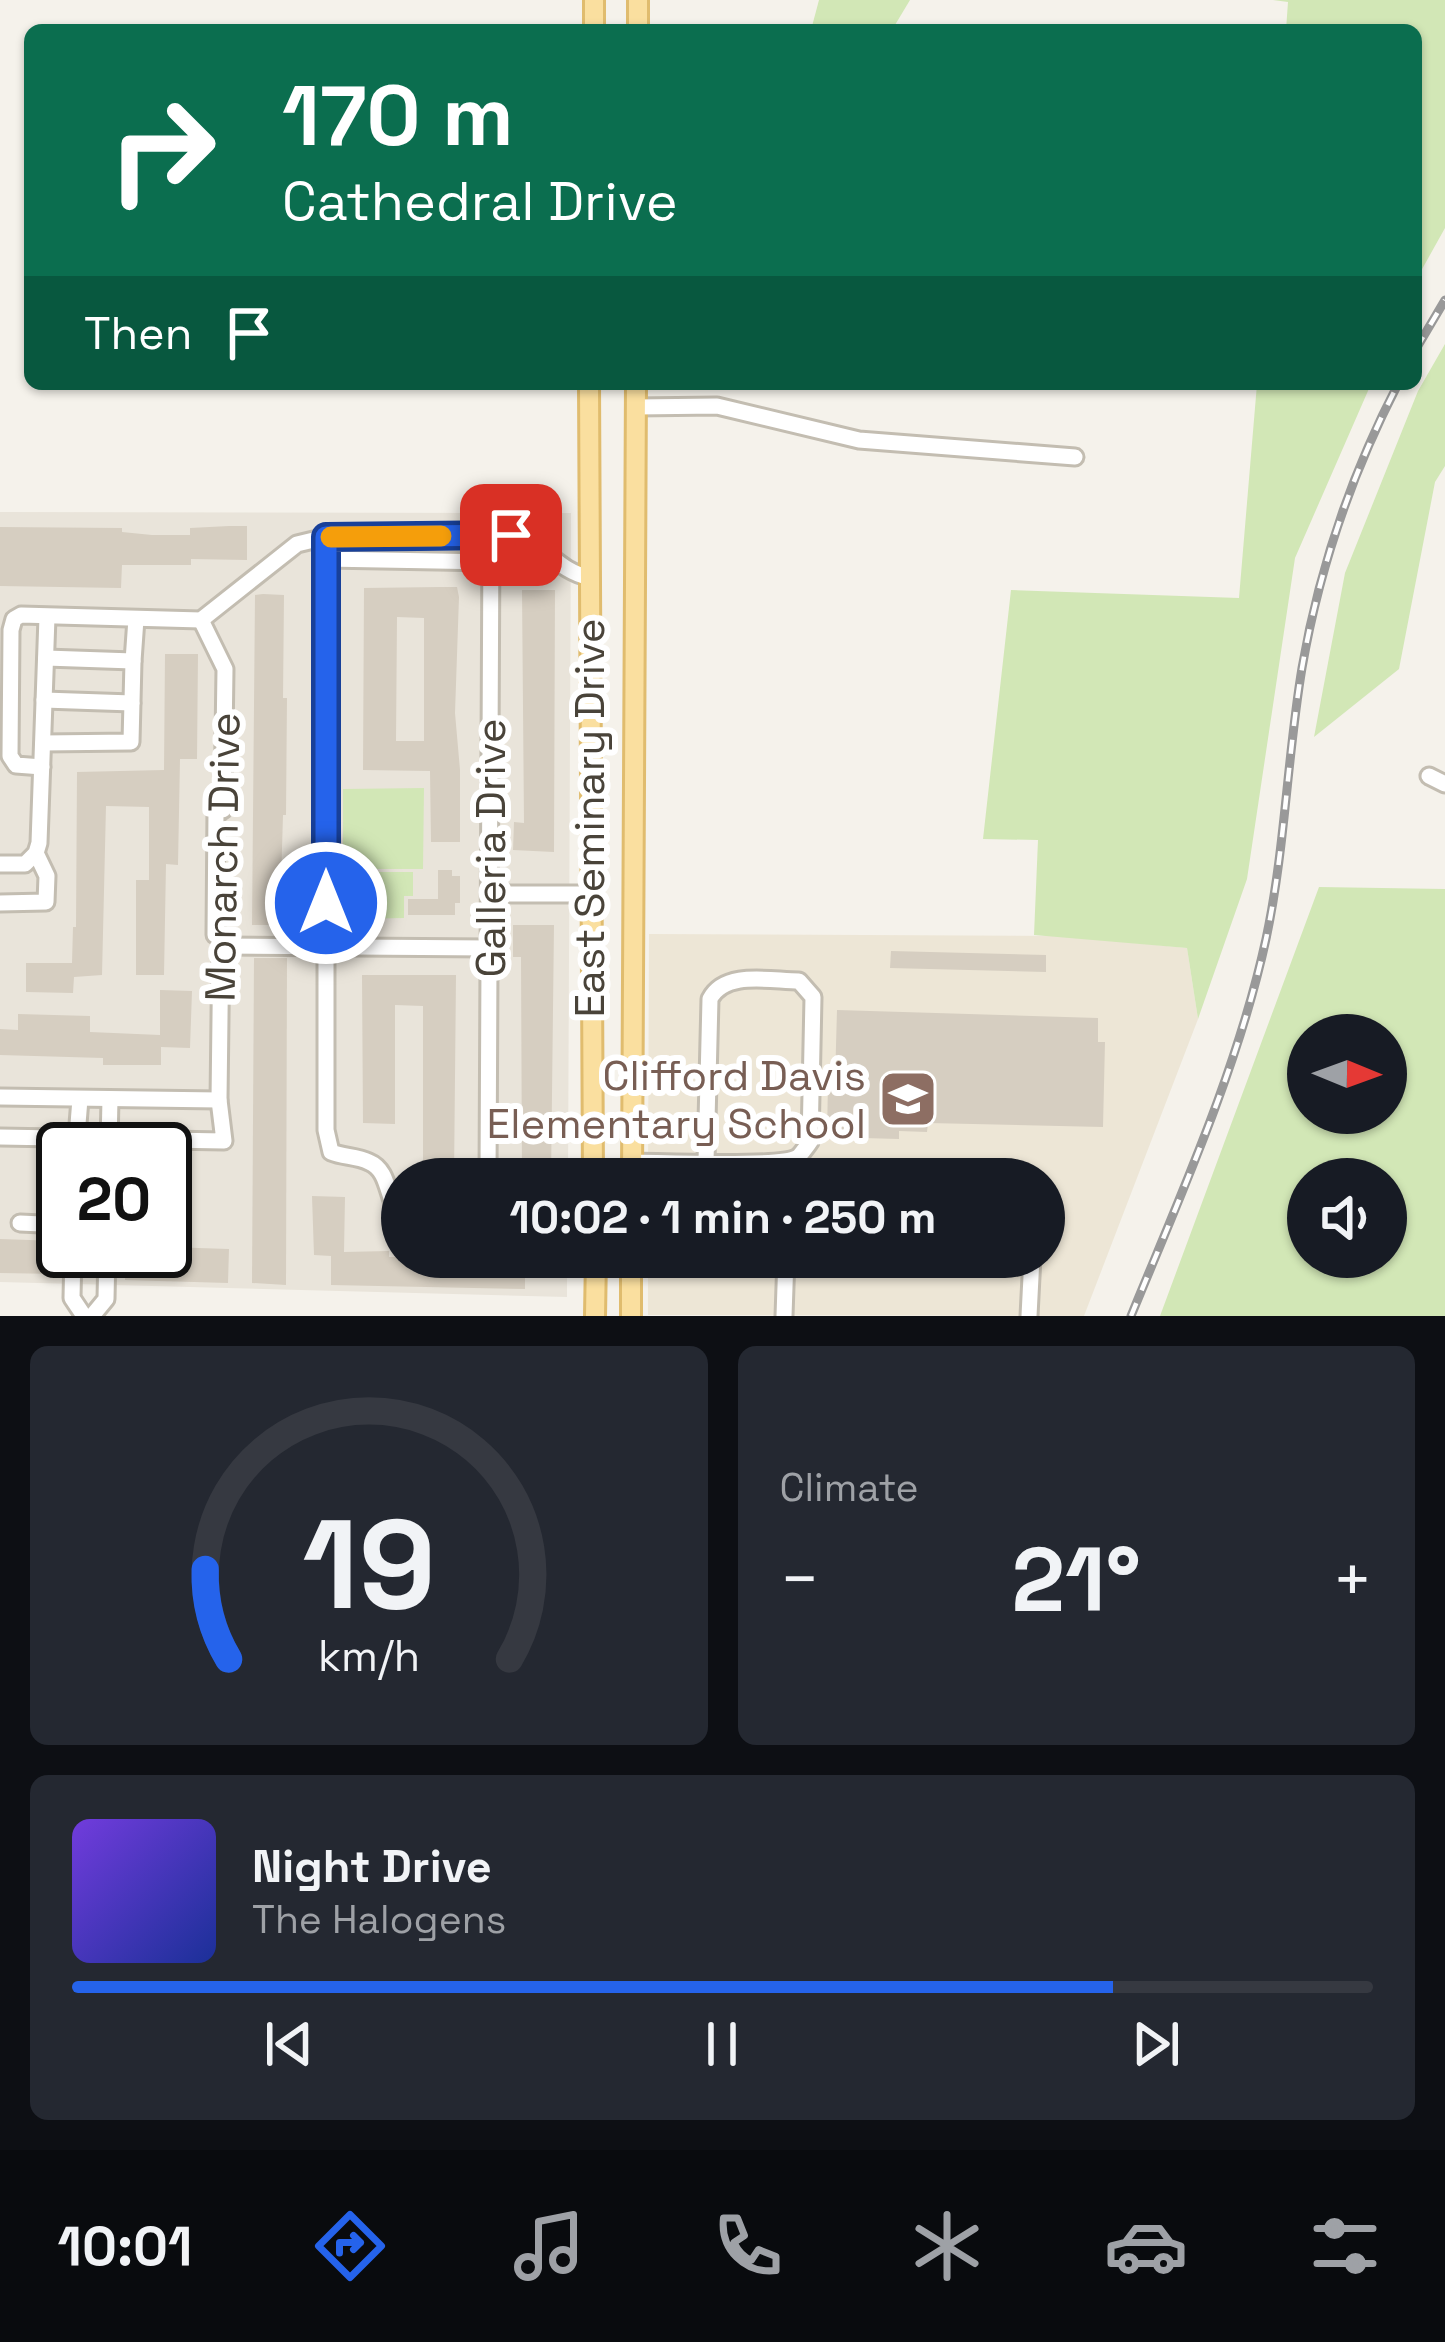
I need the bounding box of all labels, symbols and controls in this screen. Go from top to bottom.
text: 170 m [282,62,514,170]
icon: right [84,72,240,228]
text: Cathedral Drive [282,167,678,236]
icon: arrive [216,300,282,366]
text: Then [84,305,192,362]
pin [460,484,562,586]
icon: arrive [478,502,544,568]
street label: East Seminary Drive [563,618,616,1018]
street label: Monarch Drive [193,712,252,1002]
street label: Galleria Drive [464,719,517,978]
position arrow [263,840,389,966]
north arrow [1287,1014,1407,1134]
map controls [1287,1014,1407,1278]
place label: Clifford Davis Elementary School [487,1049,866,1150]
school or university icon: Clifford Davis Elementary School [877,1068,939,1130]
speed limit sign: 20 [36,1122,192,1278]
button: sound [1287,1158,1407,1278]
text: 10:02 · 1 min · 250 m [510,1189,936,1246]
text: Climate [780,1463,919,1512]
text: 19 [302,1485,436,1644]
text: 21° [1011,1522,1141,1637]
text: − [780,1537,820,1621]
text: + [1332,1537,1373,1621]
text: km/h [318,1628,420,1683]
text: Night Drive [252,1838,492,1895]
text: The Halogens [252,1895,506,1944]
icon: previous [256,2011,322,2077]
icon: pause [689,2011,755,2077]
icon: next [1123,2011,1189,2077]
icon: directions [308,2204,392,2288]
icon: music [507,2204,591,2288]
icon: phone [706,2204,790,2288]
icon: climate [905,2204,989,2288]
icon: car [1104,2204,1188,2288]
icon: filters [1303,2204,1387,2288]
text: 10:01 [58,2212,192,2281]

